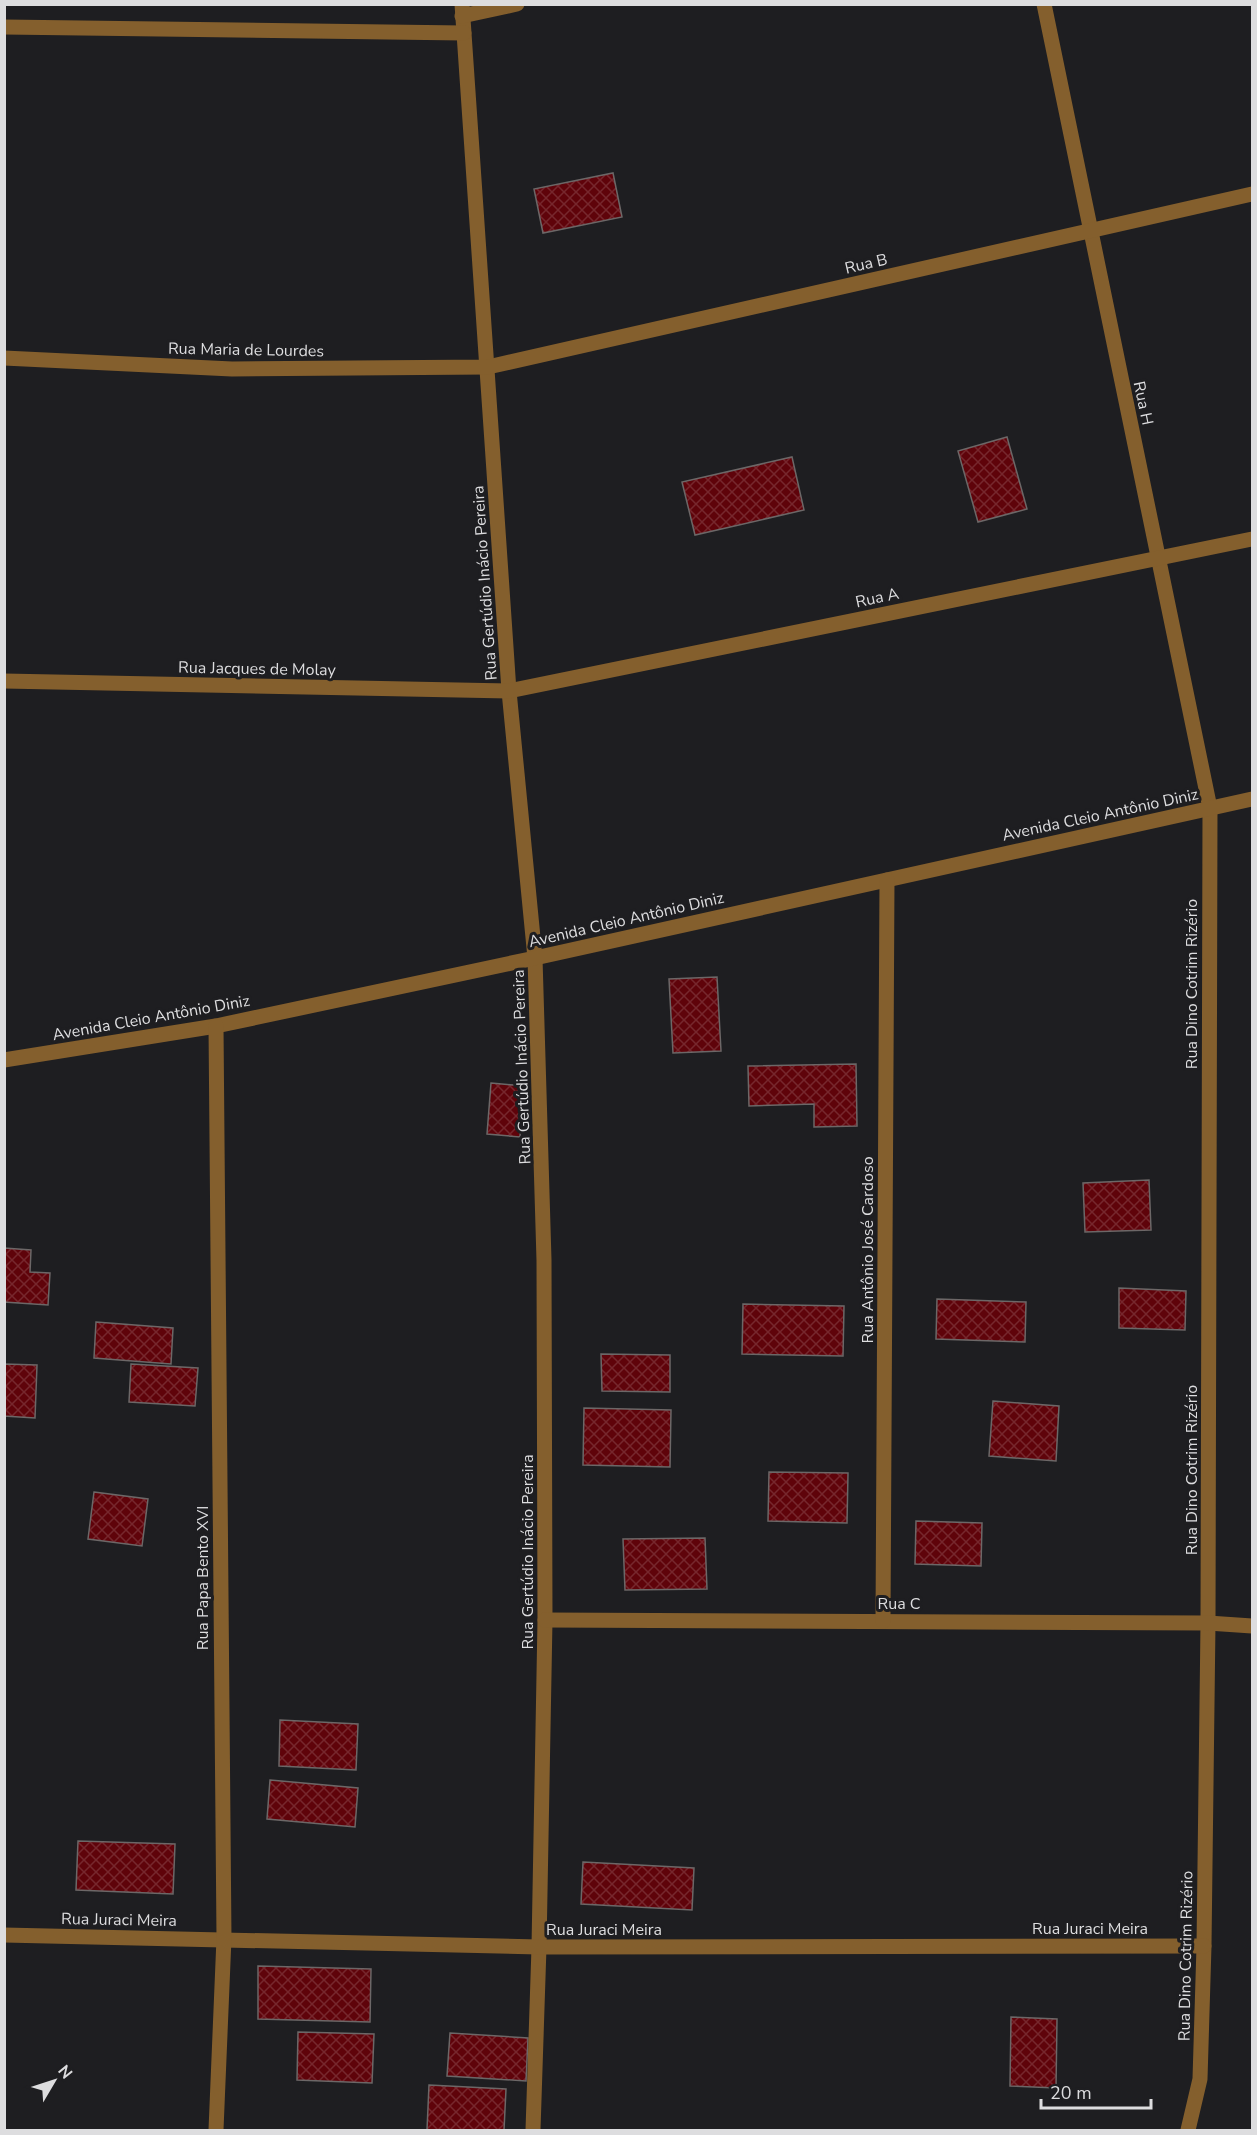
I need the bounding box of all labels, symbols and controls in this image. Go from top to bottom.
street label: Rua B [843,248,890,280]
street label: Rua Maria de Lourdes [168,338,324,362]
street label: Rua H [1128,379,1158,427]
street label: Rua Gertúdio Inácio Pereira [467,485,503,681]
street label: Rua A [853,583,901,613]
street label: Rua Jacques de Molay [178,657,337,681]
street label: Avenida Cleio Antônio Diniz [1000,783,1200,847]
street label: Avenida Cleio Antônio Diniz [526,887,726,953]
street label: Rua Dino Cotrim Rizério [1181,899,1203,1069]
street label: Rua Gertúdio Inácio Pereira [508,969,536,1165]
street label: Avenida Cleio Antônio Diniz [51,990,252,1046]
street label: Rua Antônio José Cardoso [857,1156,879,1344]
street label: Rua Dino Cotrim Rizério [1181,1385,1203,1555]
street label: Rua Gertúdio Inácio Pereira [517,1454,539,1650]
street label: Rua Papa Bento XVI [192,1506,214,1650]
street label: Rua C [877,1593,921,1615]
street label: Rua Dino Cotrim Rizério [1174,1871,1198,2041]
street label: Rua Juraci Meira [61,1908,177,1932]
street label: Rua Juraci Meira [1032,1918,1148,1940]
street label: Rua Juraci Meira [546,1919,662,1941]
north arrow [24,2051,84,2111]
text: N [53,2061,77,2084]
scale bar [1041,2072,1150,2110]
text: 20 m [1050,2081,1092,2105]

